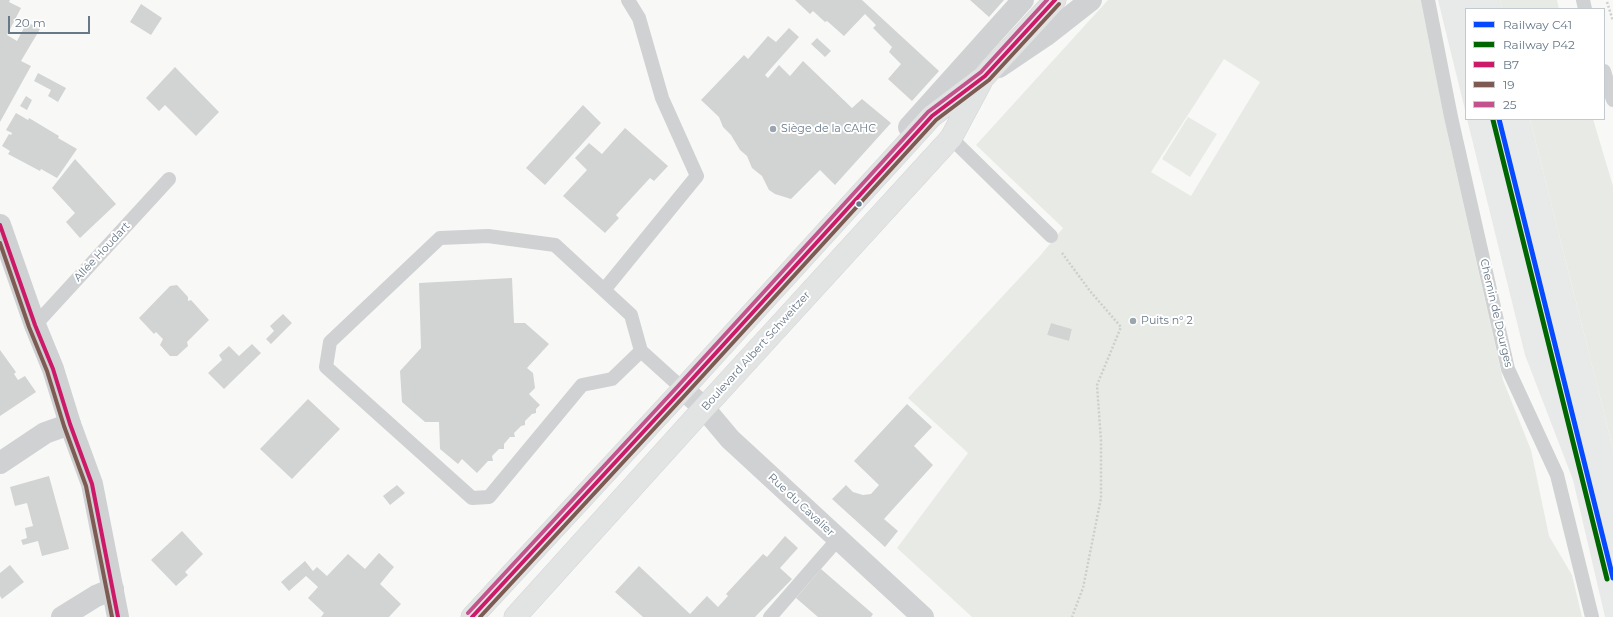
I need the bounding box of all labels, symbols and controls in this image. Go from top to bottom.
scale bar [10,8,92,34]
legend [1465,8,1605,120]
text: 20 m [15,15,46,30]
text: Railway C41 [1503,17,1572,32]
text: Railway P42 [1503,37,1575,52]
text: B7 [1503,57,1519,72]
text: 19 [1503,77,1515,92]
text: 25 [1503,97,1517,112]
place label: Siège de la CAHC [781,122,876,136]
marker: Siège de la CAHC [768,124,778,134]
unlabelled marker [854,199,864,209]
street label: Allée Houdart [71,220,133,284]
street label: Chemin de Dourges [1477,257,1515,369]
street label: Boulevard Albert Schweitzer [699,289,813,413]
place label: Puits n° 2 [1141,314,1193,328]
marker: Puits n° 2 [1128,316,1138,326]
street label: Rue du Cavalier [765,471,837,539]

